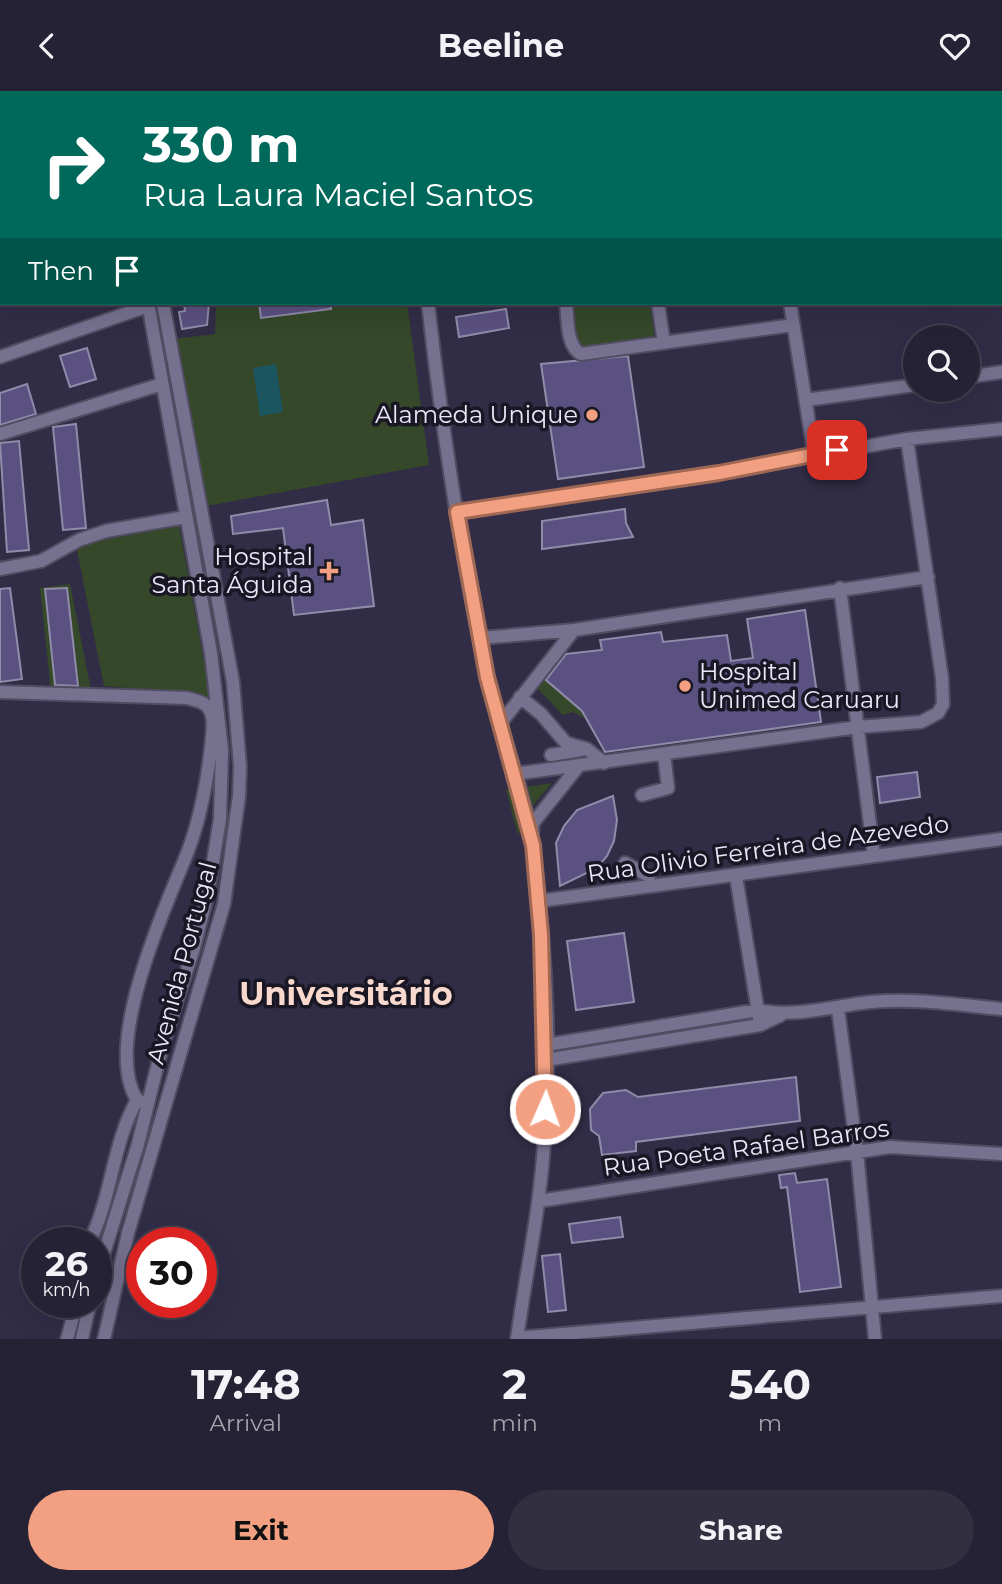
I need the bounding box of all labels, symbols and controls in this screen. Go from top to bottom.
text: Beeline [438,26,564,65]
icon: back [28,27,66,65]
icon: heart [936,27,974,65]
text: 330 m [143,115,299,174]
icon: right [28,119,119,210]
text: Rua Laura Maciel Santos [143,175,533,214]
icon: arrive [108,252,146,290]
text: Then [28,255,94,287]
map controls [903,325,980,402]
button: search [903,325,980,402]
place label: Alameda Unique [375,400,578,429]
marker: Alameda Unique [584,407,600,423]
pin [807,420,867,480]
icon: arrive [818,431,856,469]
place label: Hospital Santa Águida [152,542,313,599]
marker: Hospital Santa Águida [319,561,339,581]
place label: Hospital Unimed Caruaru [699,657,900,714]
marker: Hospital Unimed Caruaru [677,678,693,694]
street label: Rua Olivio Ferreira de Azevedo [585,809,951,888]
street label: Avenida Portugal [141,859,222,1067]
district label: Universitário [239,974,453,1013]
position arrow [508,1072,582,1146]
street label: Rua Poeta Rafael Barros [601,1113,891,1182]
speed limit sign: 30 [126,1227,217,1318]
text: 26 [45,1242,88,1285]
text: km/h [42,1279,91,1301]
text: 17:48 [191,1358,301,1410]
text: 2 [502,1358,527,1410]
text: 540 [729,1358,811,1410]
text: Arrival [210,1409,282,1437]
text: min [492,1409,538,1437]
text: m [758,1409,782,1437]
button: Exit [28,1490,494,1570]
button: Share [508,1490,974,1570]

